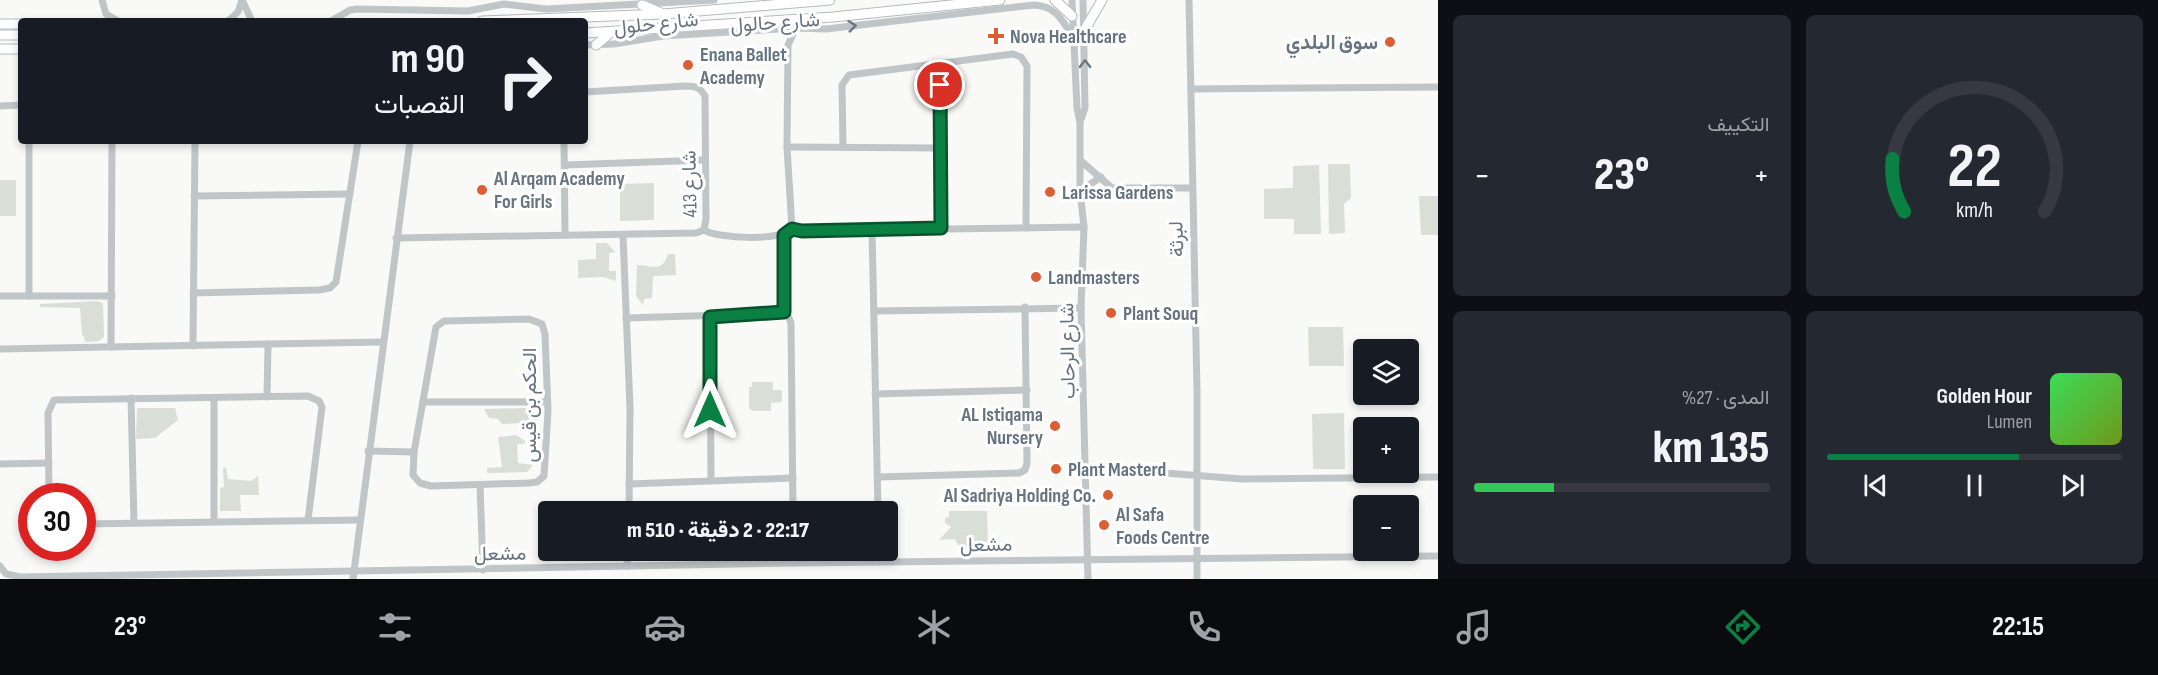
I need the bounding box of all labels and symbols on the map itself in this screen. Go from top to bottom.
street label: شارع حلول [613,8,700,41]
street label: شارع حالول [730,8,821,39]
one-way arrow [848,20,857,33]
place label: Nova Healthcare [1010,25,1127,49]
marker: Nova Healthcare [987,27,1005,45]
place label: سوق البلدي [1286,31,1378,59]
marker: سوق البلدي [1383,35,1397,49]
place label: Enana Ballet Academy [699,43,787,90]
marker: Enana Ballet Academy [681,58,695,72]
pin [914,59,965,110]
one-way arrow [1079,59,1091,68]
street label: شارع 413 [677,150,704,218]
place label: Al Arqam Academy For Girls [493,167,625,214]
place label: Larissa Gardens [1062,181,1174,205]
marker: Al Arqam Academy For Girls [475,183,489,197]
marker: Larissa Gardens [1043,185,1057,199]
street label: لبرثة [1164,221,1190,257]
place label: Landmasters [1048,266,1140,290]
marker: Landmasters [1029,270,1043,284]
place label: Plant Souq [1123,302,1198,326]
street label: شارع الرحاب [1055,303,1082,399]
marker: Plant Souq [1104,306,1118,320]
street label: الحكم بن قيس [518,348,542,462]
position arrow [678,378,742,442]
place label: AL Istiqama Nursery [960,403,1044,450]
marker: AL Istiqama Nursery [1048,419,1062,433]
place label: Plant Masterd [1068,458,1166,482]
marker: Plant Masterd [1049,462,1063,476]
speed limit sign: 30 [18,483,96,561]
place label: Al Sadriya Holding Co. [943,484,1096,508]
marker: Al Sadriya Holding Co. [1101,488,1115,502]
place label: Al Safa Foods Centre [1115,503,1210,550]
marker: Al Safa Foods Centre [1097,518,1111,532]
street label: مشعل [960,533,1012,557]
street label: مشعل [474,542,526,566]

